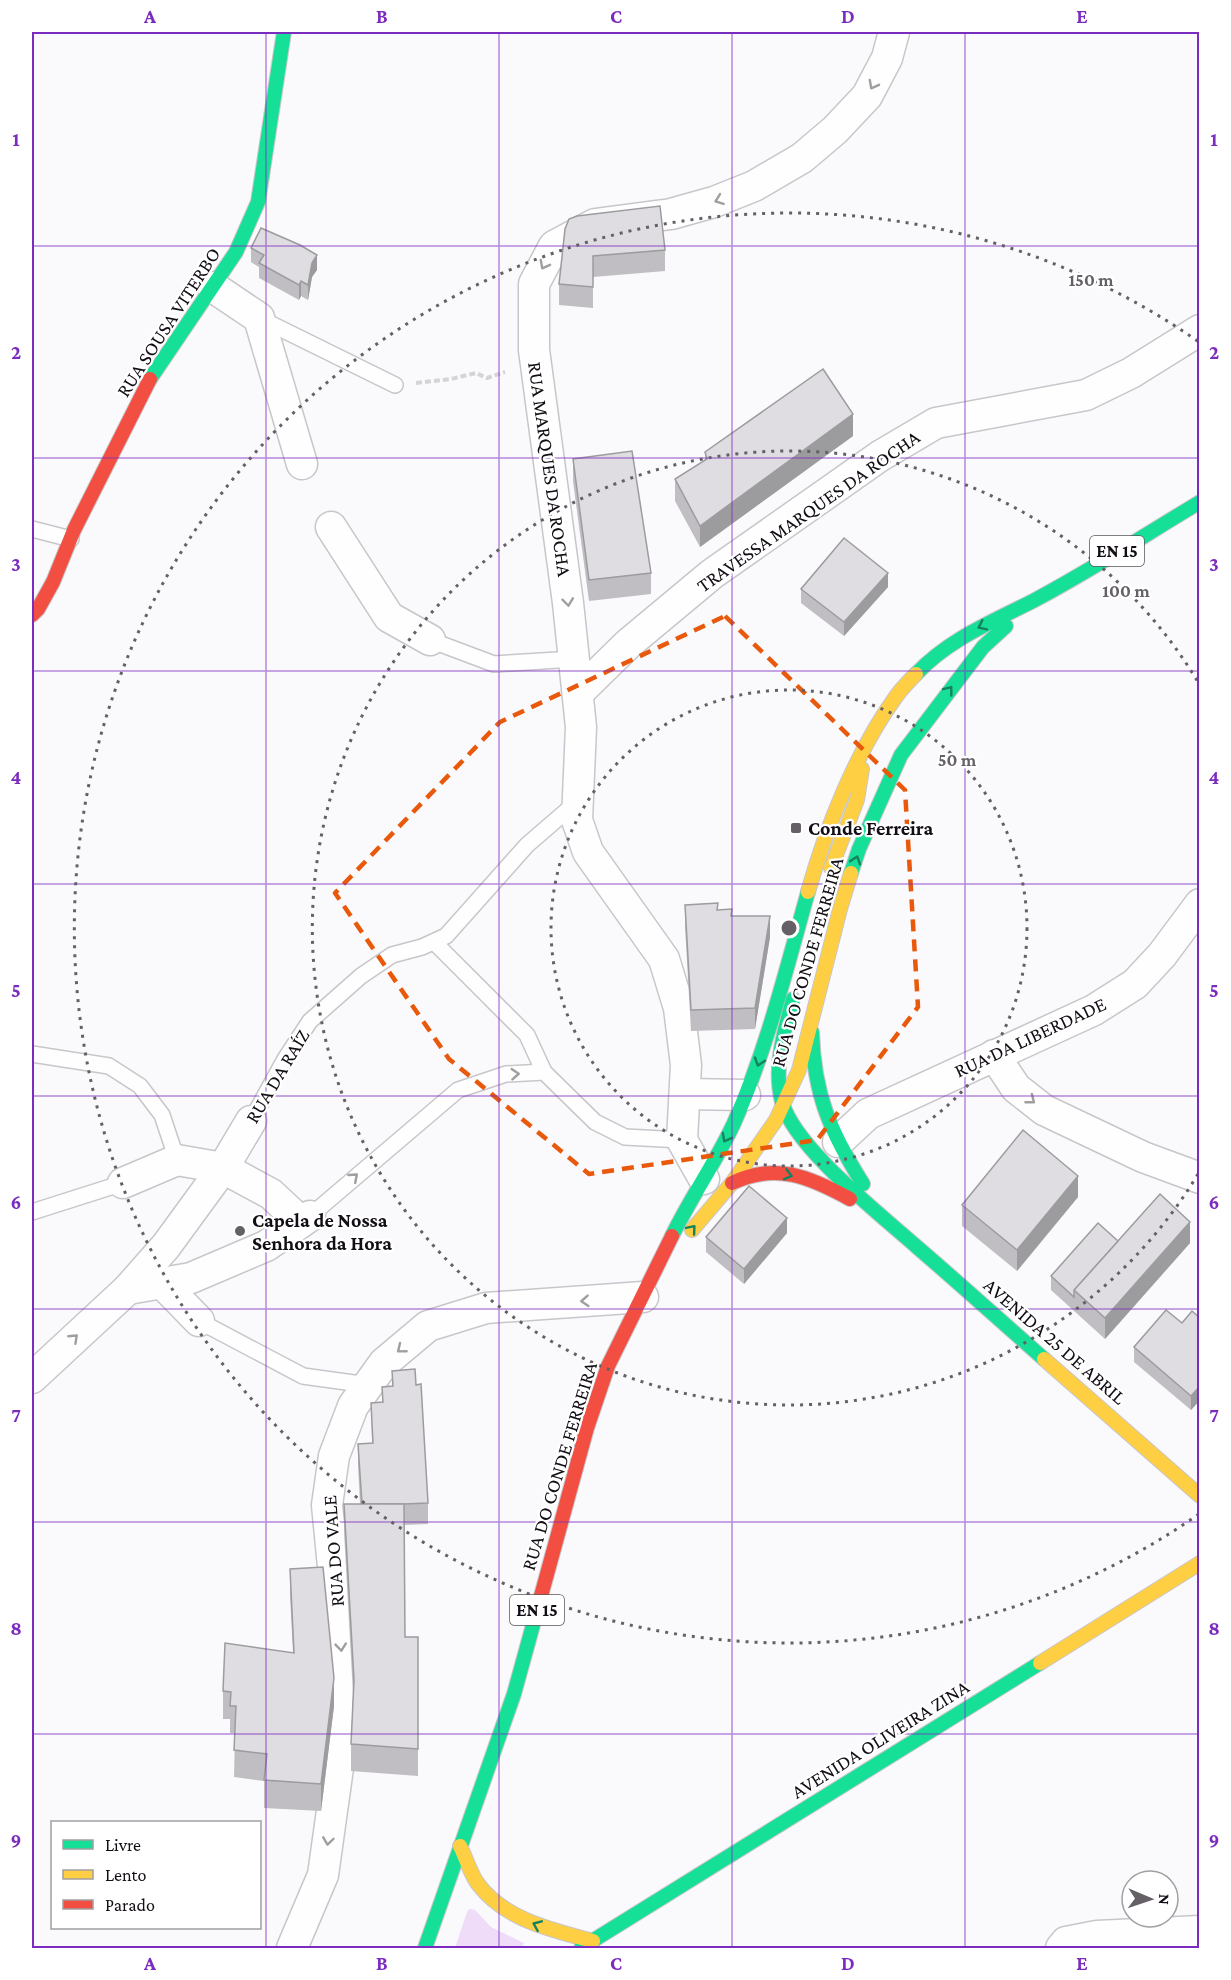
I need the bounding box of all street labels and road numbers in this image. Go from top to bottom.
street label: RUA SOUSA VITERBO [112,243,224,401]
street label: RUA MARQUES DA ROCHA [524,360,576,578]
street label: TRAVESSA MARQUES DA ROCHA [693,425,924,596]
road number: EN 15 [1090,536,1144,566]
street label: RUA DO CONDE FERREIRA [767,854,848,1069]
street label: RUA DA LIBERDADE [951,992,1109,1082]
street label: RUA DA RAÍZ [240,1025,314,1127]
street label: AVENIDA 25 DE ABRIL [980,1273,1130,1409]
street label: RUA DO CONDE FERREIRA [517,1358,601,1573]
street label: RUA DO VALE [318,1494,348,1608]
road number: EN 15 [510,1595,564,1625]
street label: AVENIDA OLIVEIRA ZINA [787,1675,973,1803]

